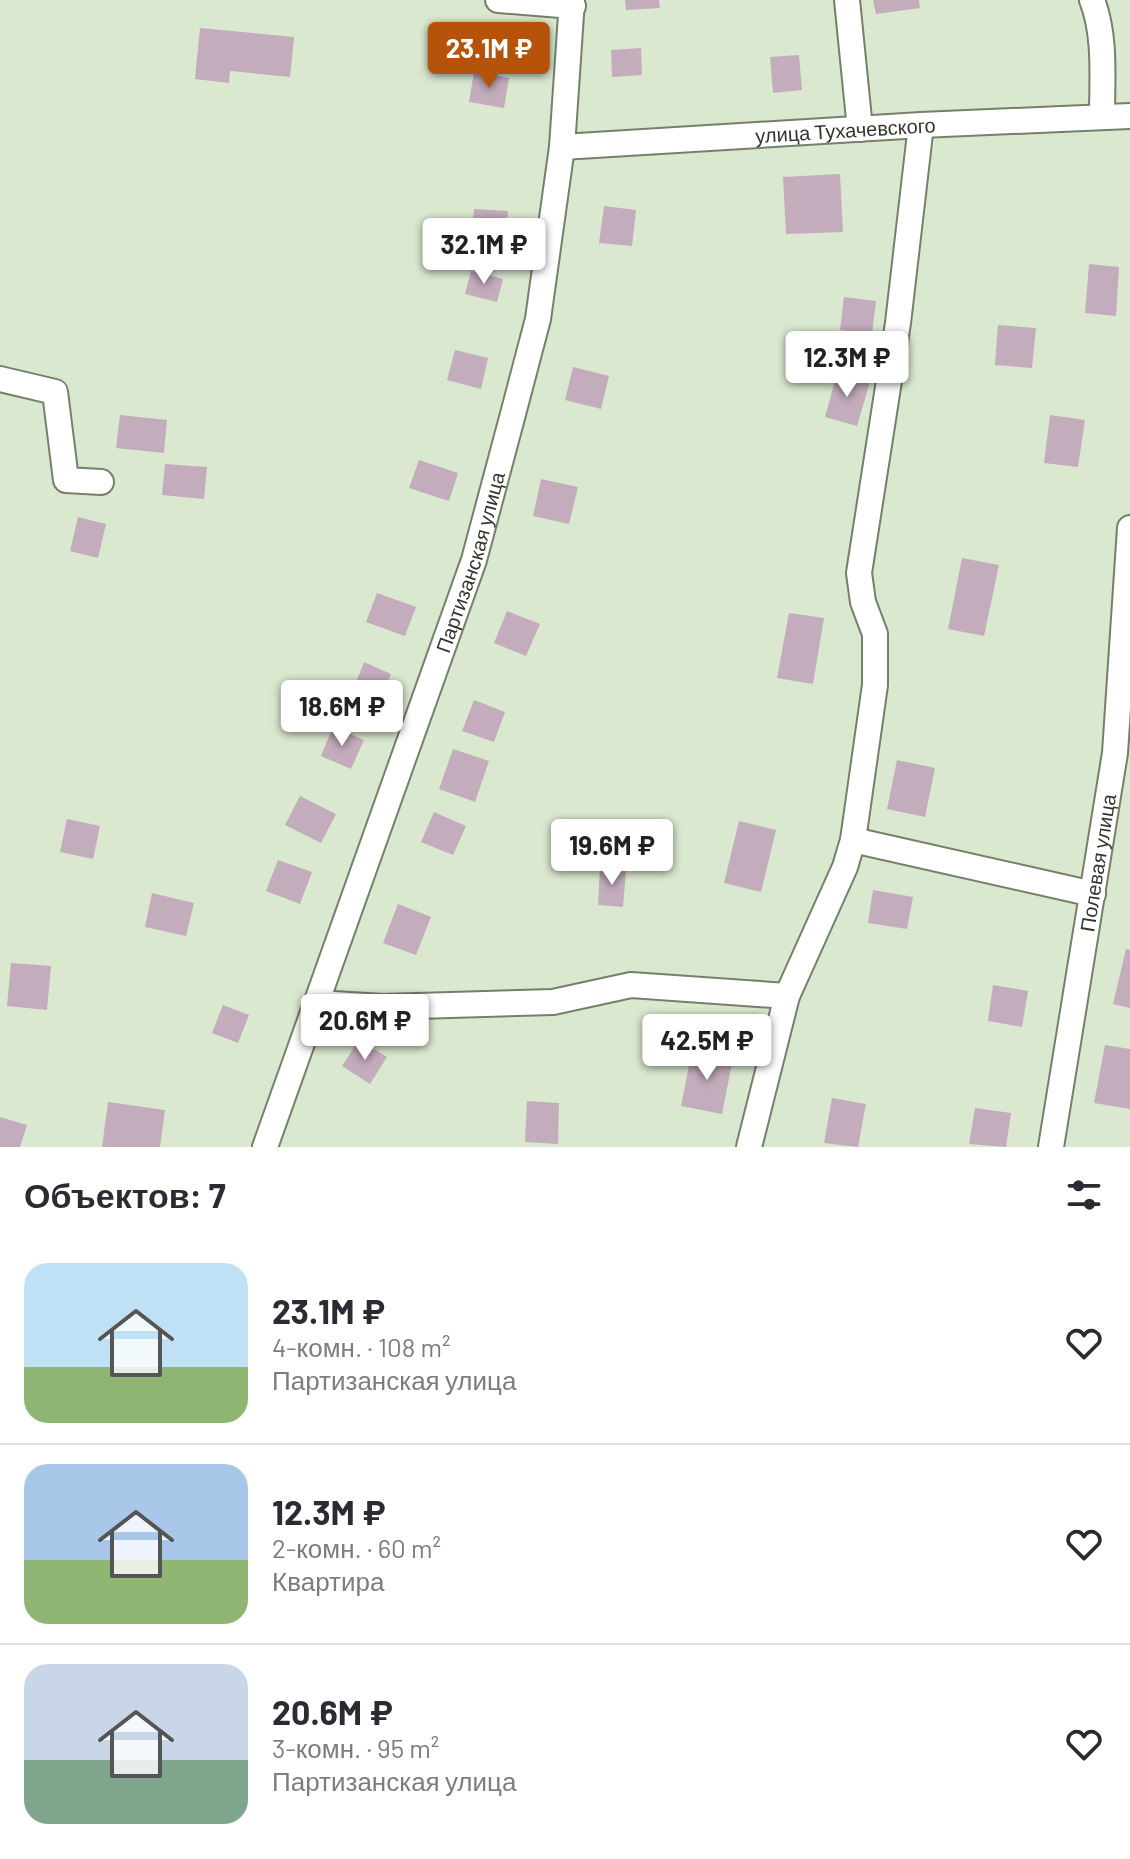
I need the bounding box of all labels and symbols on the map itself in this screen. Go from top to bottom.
pin: 23.1M ₽ [415,22,563,90]
street label: улица Тухачевского [755,112,936,147]
pin: 32.1M ₽ [410,218,558,286]
pin: 12.3M ₽ [773,331,921,399]
street label: Партизанская улица [430,468,509,656]
pin: 18.6M ₽ [268,680,416,748]
street label: Полевая улица [1074,791,1120,933]
pin: 19.6M ₽ [538,819,686,887]
pin: 20.6M ₽ [291,994,439,1062]
pin: 42.5M ₽ [633,1014,781,1082]

